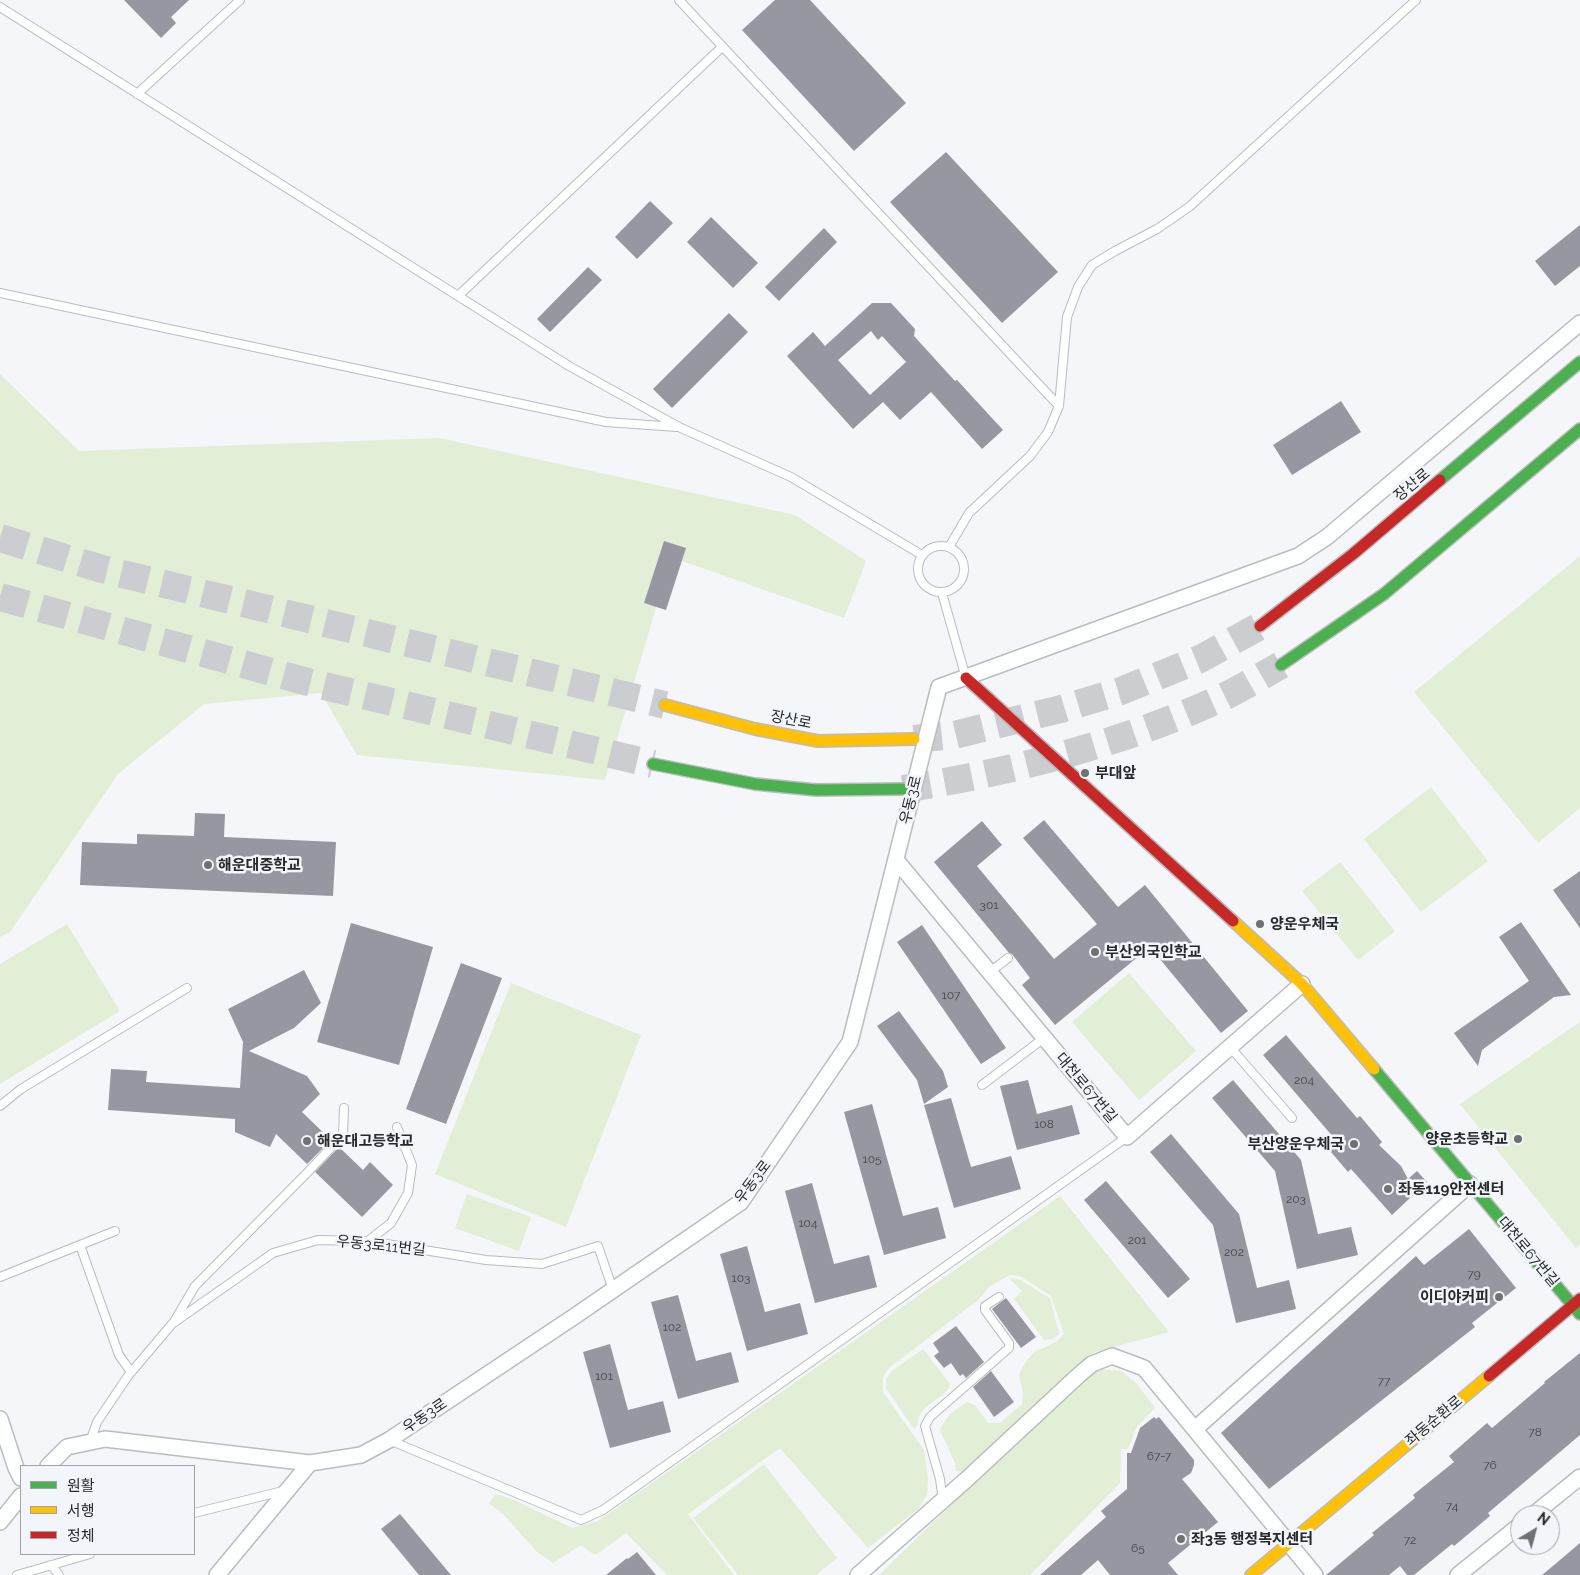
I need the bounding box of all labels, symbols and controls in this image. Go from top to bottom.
street label: 장산로 [1390,465,1434,505]
street label: 장산로 [769,707,813,733]
place label: 부대앞 [1095,764,1136,782]
marker: 부대앞 [1079,767,1091,779]
street label: 우동3로 [896,774,926,826]
place label: 해운대중학교 [218,856,301,874]
marker: 해운대중학교 [202,859,214,871]
house number: 301 [980,898,998,912]
place label: 양운우체국 [1270,915,1339,933]
marker: 양운우체국 [1254,918,1266,930]
place label: 부산외국인학교 [1105,943,1202,961]
marker: 부산외국인학교 [1089,946,1101,958]
house number: 107 [942,988,960,1002]
street label: 대천로67번길 [1051,1049,1121,1127]
house number: 204 [1294,1073,1314,1087]
house number: 108 [1034,1117,1054,1131]
place label: 양운초등학교 [1425,1130,1508,1148]
place label: 해운대고등학교 [317,1132,414,1150]
marker: 양운초등학교 [1512,1133,1524,1145]
marker: 해운대고등학교 [301,1135,313,1147]
place label: 부산양운우체국 [1247,1135,1344,1153]
marker: 부산양운우체국 [1348,1138,1360,1150]
house number: 105 [862,1152,882,1166]
street label: 우동3로 [731,1157,775,1207]
place label: 좌동119안전센터 [1398,1180,1504,1198]
marker: 좌동119안전센터 [1382,1183,1394,1195]
house number: 203 [1286,1192,1306,1206]
street label: 대천로67번길 [1493,1213,1563,1291]
house number: 104 [798,1216,818,1230]
street label: 우동3로11번길 [335,1232,427,1260]
house number: 201 [1128,1233,1146,1247]
house number: 202 [1224,1245,1244,1259]
house number: 79 [1467,1267,1481,1281]
house number: 103 [732,1271,750,1285]
place label: 이디야커피 [1420,1288,1489,1306]
marker: 이디야커피 [1493,1291,1505,1303]
house number: 102 [663,1320,681,1334]
house number: 101 [595,1369,613,1383]
house number: 77 [1378,1374,1390,1388]
street label: 좌동순환로 [1402,1392,1466,1450]
street label: 우동3로 [399,1395,451,1437]
house number: 78 [1528,1425,1542,1439]
house number: 67-7 [1147,1449,1171,1463]
house number: 76 [1483,1458,1497,1472]
legend [20,1465,195,1555]
text: 원활 [67,1477,95,1495]
house number: 74 [1446,1499,1458,1513]
text: 서행 [67,1502,95,1520]
north arrow [1510,1505,1560,1555]
text: N [1534,1509,1553,1528]
text: 정체 [67,1527,95,1545]
place label: 좌3동 행정복지센터 [1191,1530,1313,1548]
marker: 좌3동 행정복지센터 [1175,1533,1187,1545]
house number: 72 [1404,1533,1416,1547]
house number: 65 [1131,1541,1145,1555]

